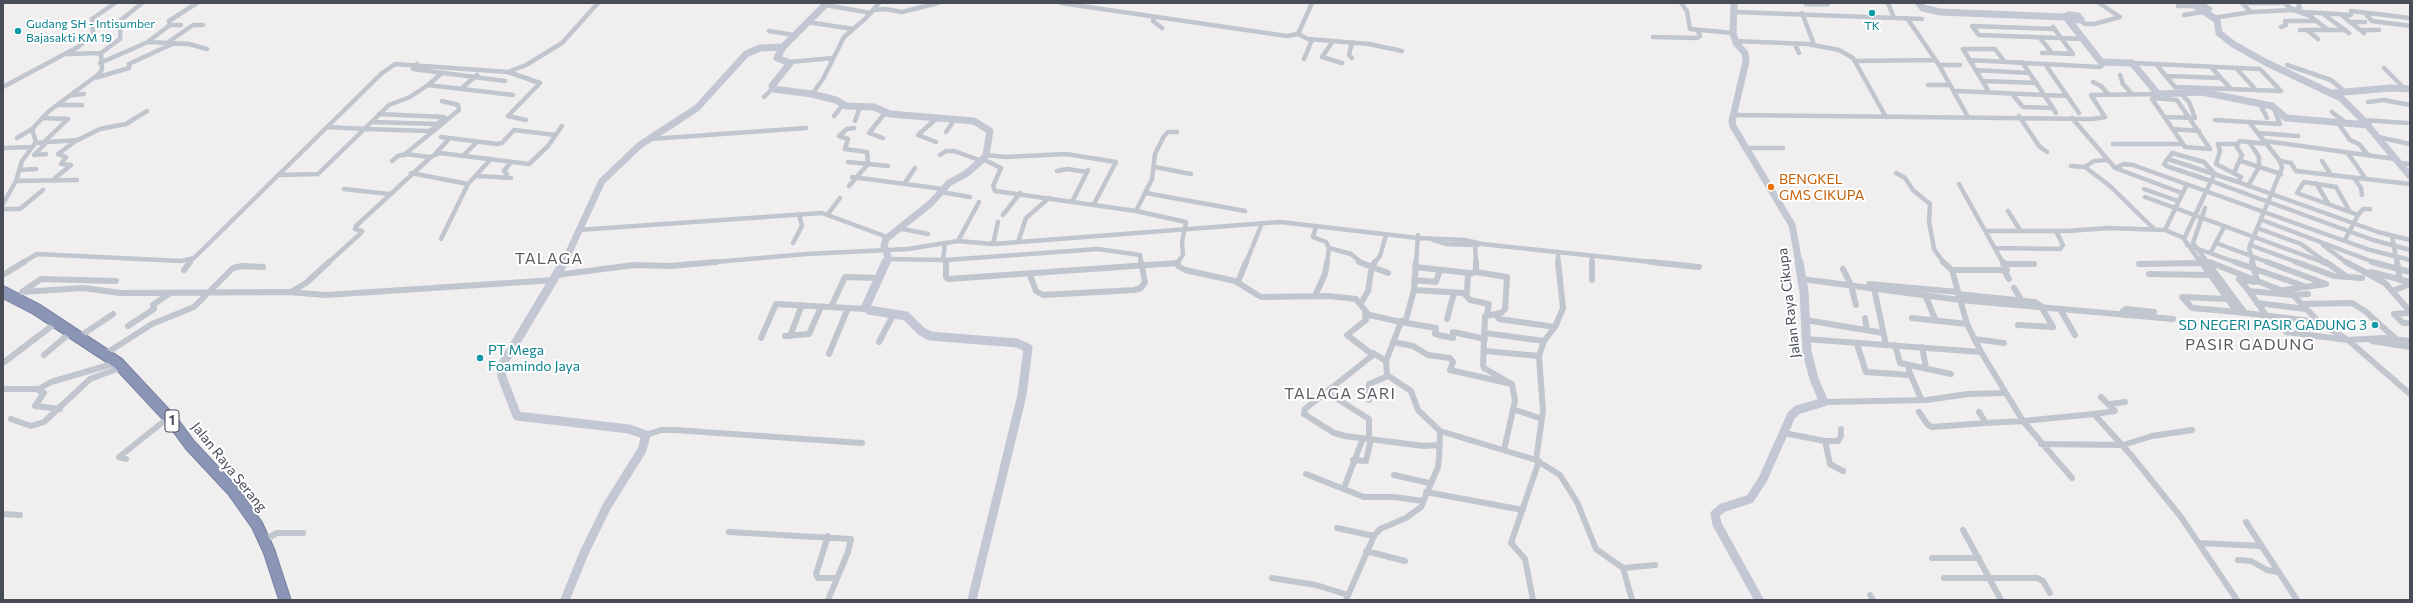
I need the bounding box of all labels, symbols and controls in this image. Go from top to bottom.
marker: TK [1867,8,1877,18]
place label: Gudang SH - Intisumber Bajasakti KM 19 [26,17,155,45]
place label: TK [1864,19,1880,33]
marker: Gudang SH - Intisumber Bajasakti KM 19 [13,26,23,36]
place label: BENGKEL GMS CIKUPA [1779,171,1864,204]
marker: BENGKEL GMS CIKUPA [1766,182,1776,192]
street label: Jalan Raya Cikupa [1774,247,1804,359]
district label: TALAGA [515,249,583,269]
place label: SD NEGERI PASIR GADUNG 3 [2179,317,2367,333]
marker: SD NEGERI PASIR GADUNG 3 [2370,320,2380,330]
district label: PASIR GADUNG [2185,335,2315,355]
place label: PT Mega Foamindo Jaya [488,342,580,374]
marker: PT Mega Foamindo Jaya [475,353,485,363]
district label: TALAGA SARI [1284,384,1396,404]
road number: 1 [165,410,179,432]
street label: Jalan Raya Serang [188,419,270,515]

